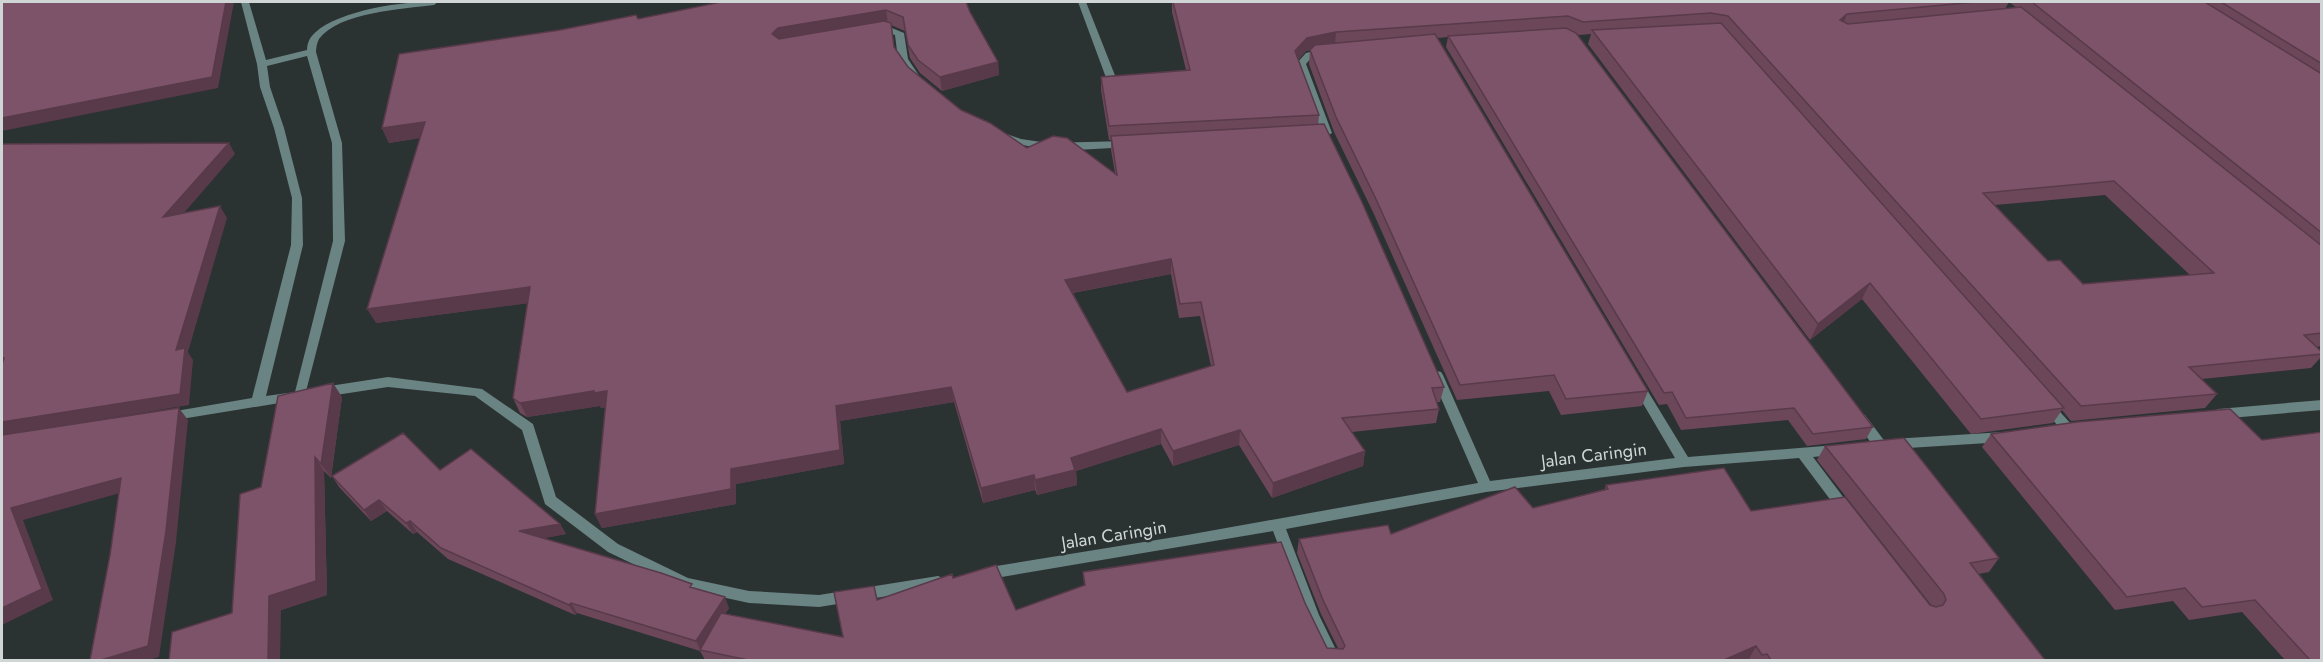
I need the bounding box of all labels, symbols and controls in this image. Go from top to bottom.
street label: Jalan Caringin [1538,436,1648,475]
street label: Jalan Caringin [1057,514,1169,556]

